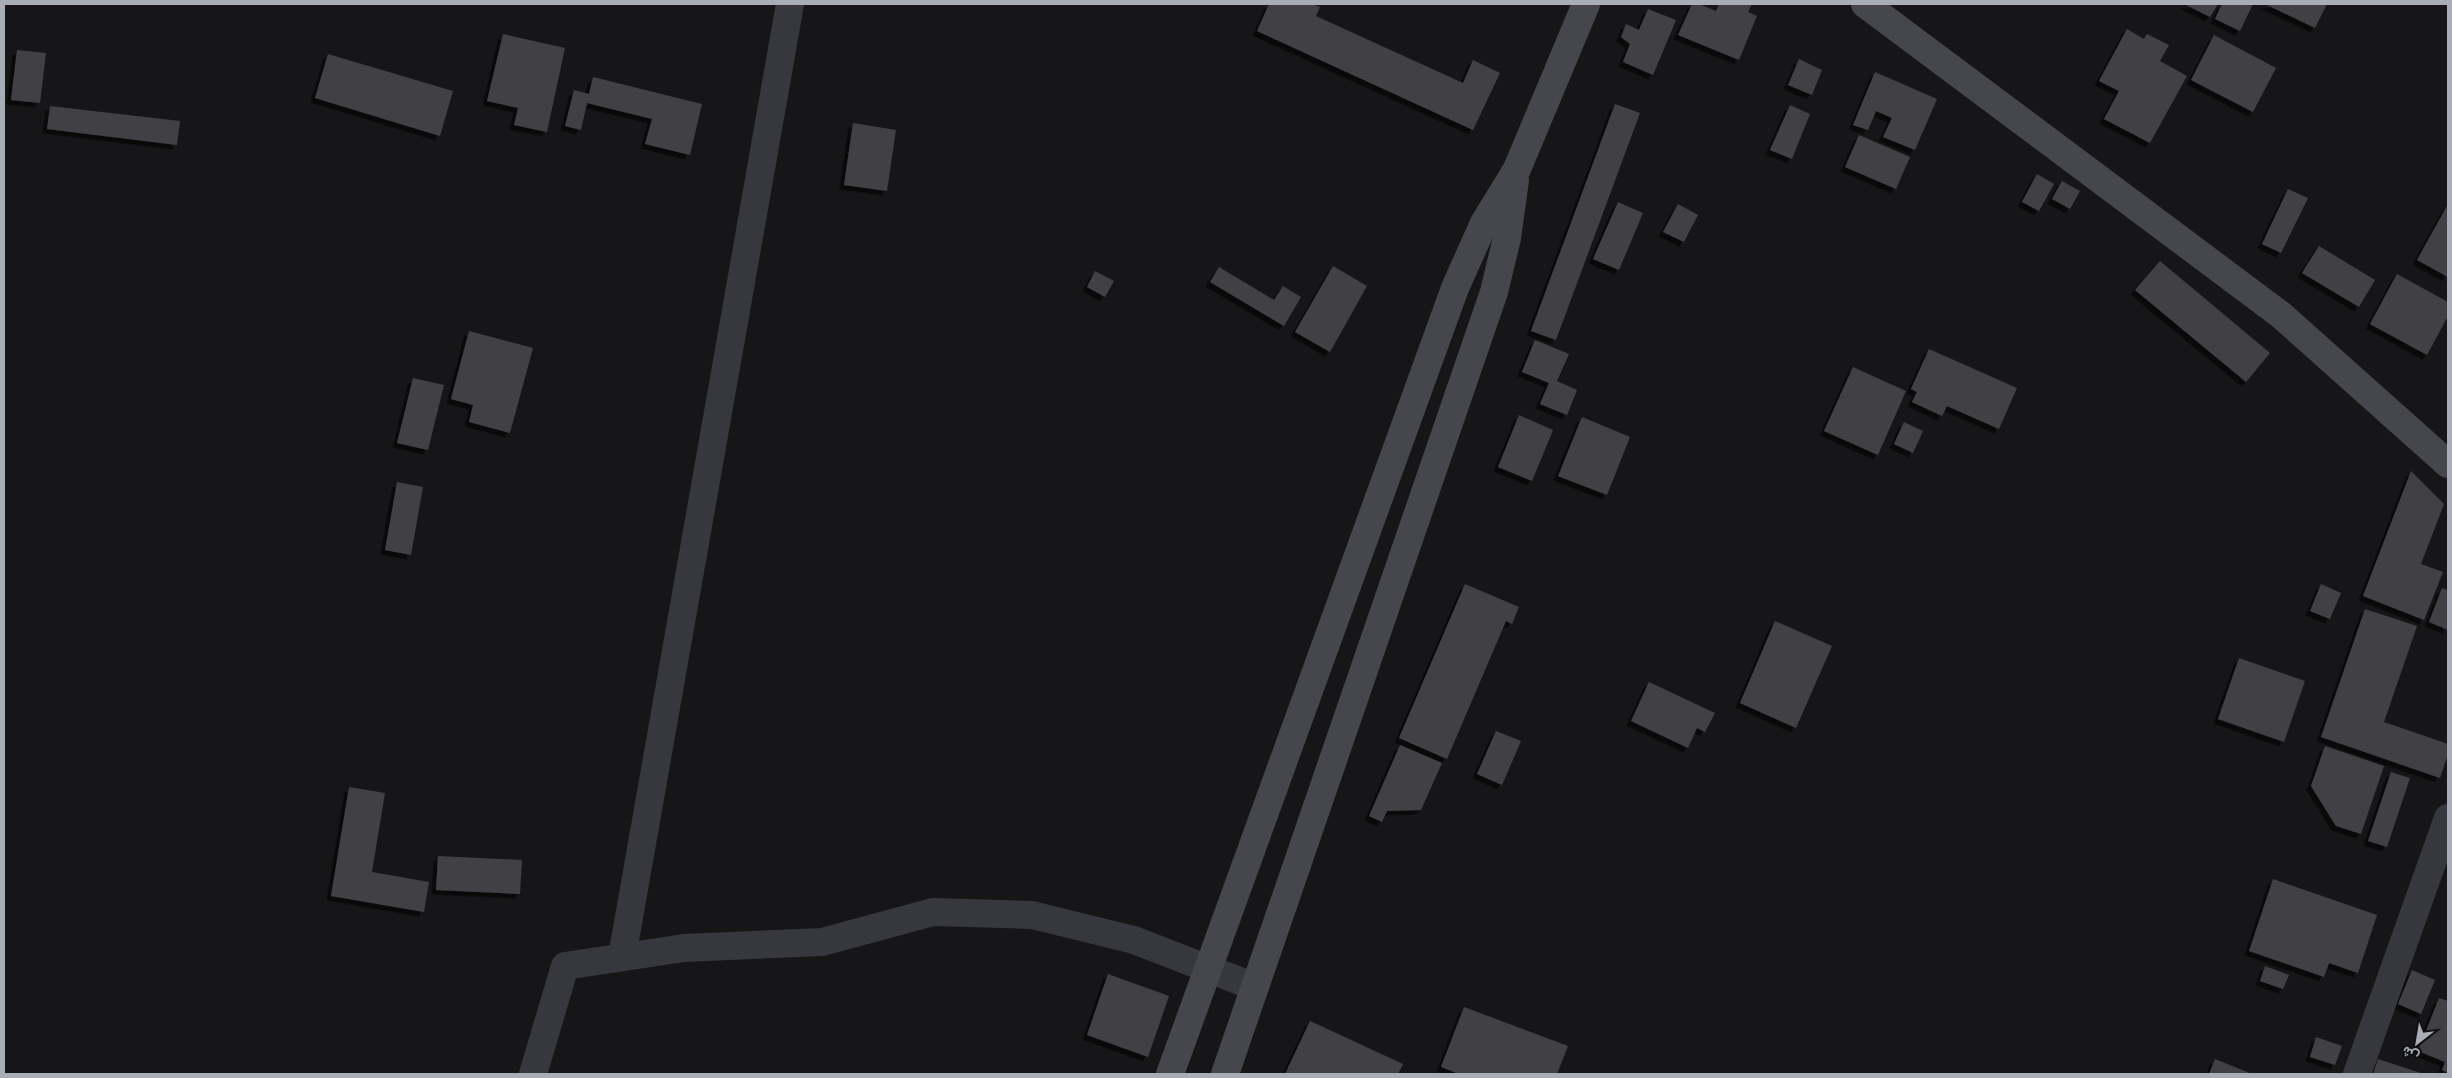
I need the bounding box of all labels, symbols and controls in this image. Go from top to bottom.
north arrow [2392,1018,2442,1068]
text: ش [2399,1042,2422,1065]

